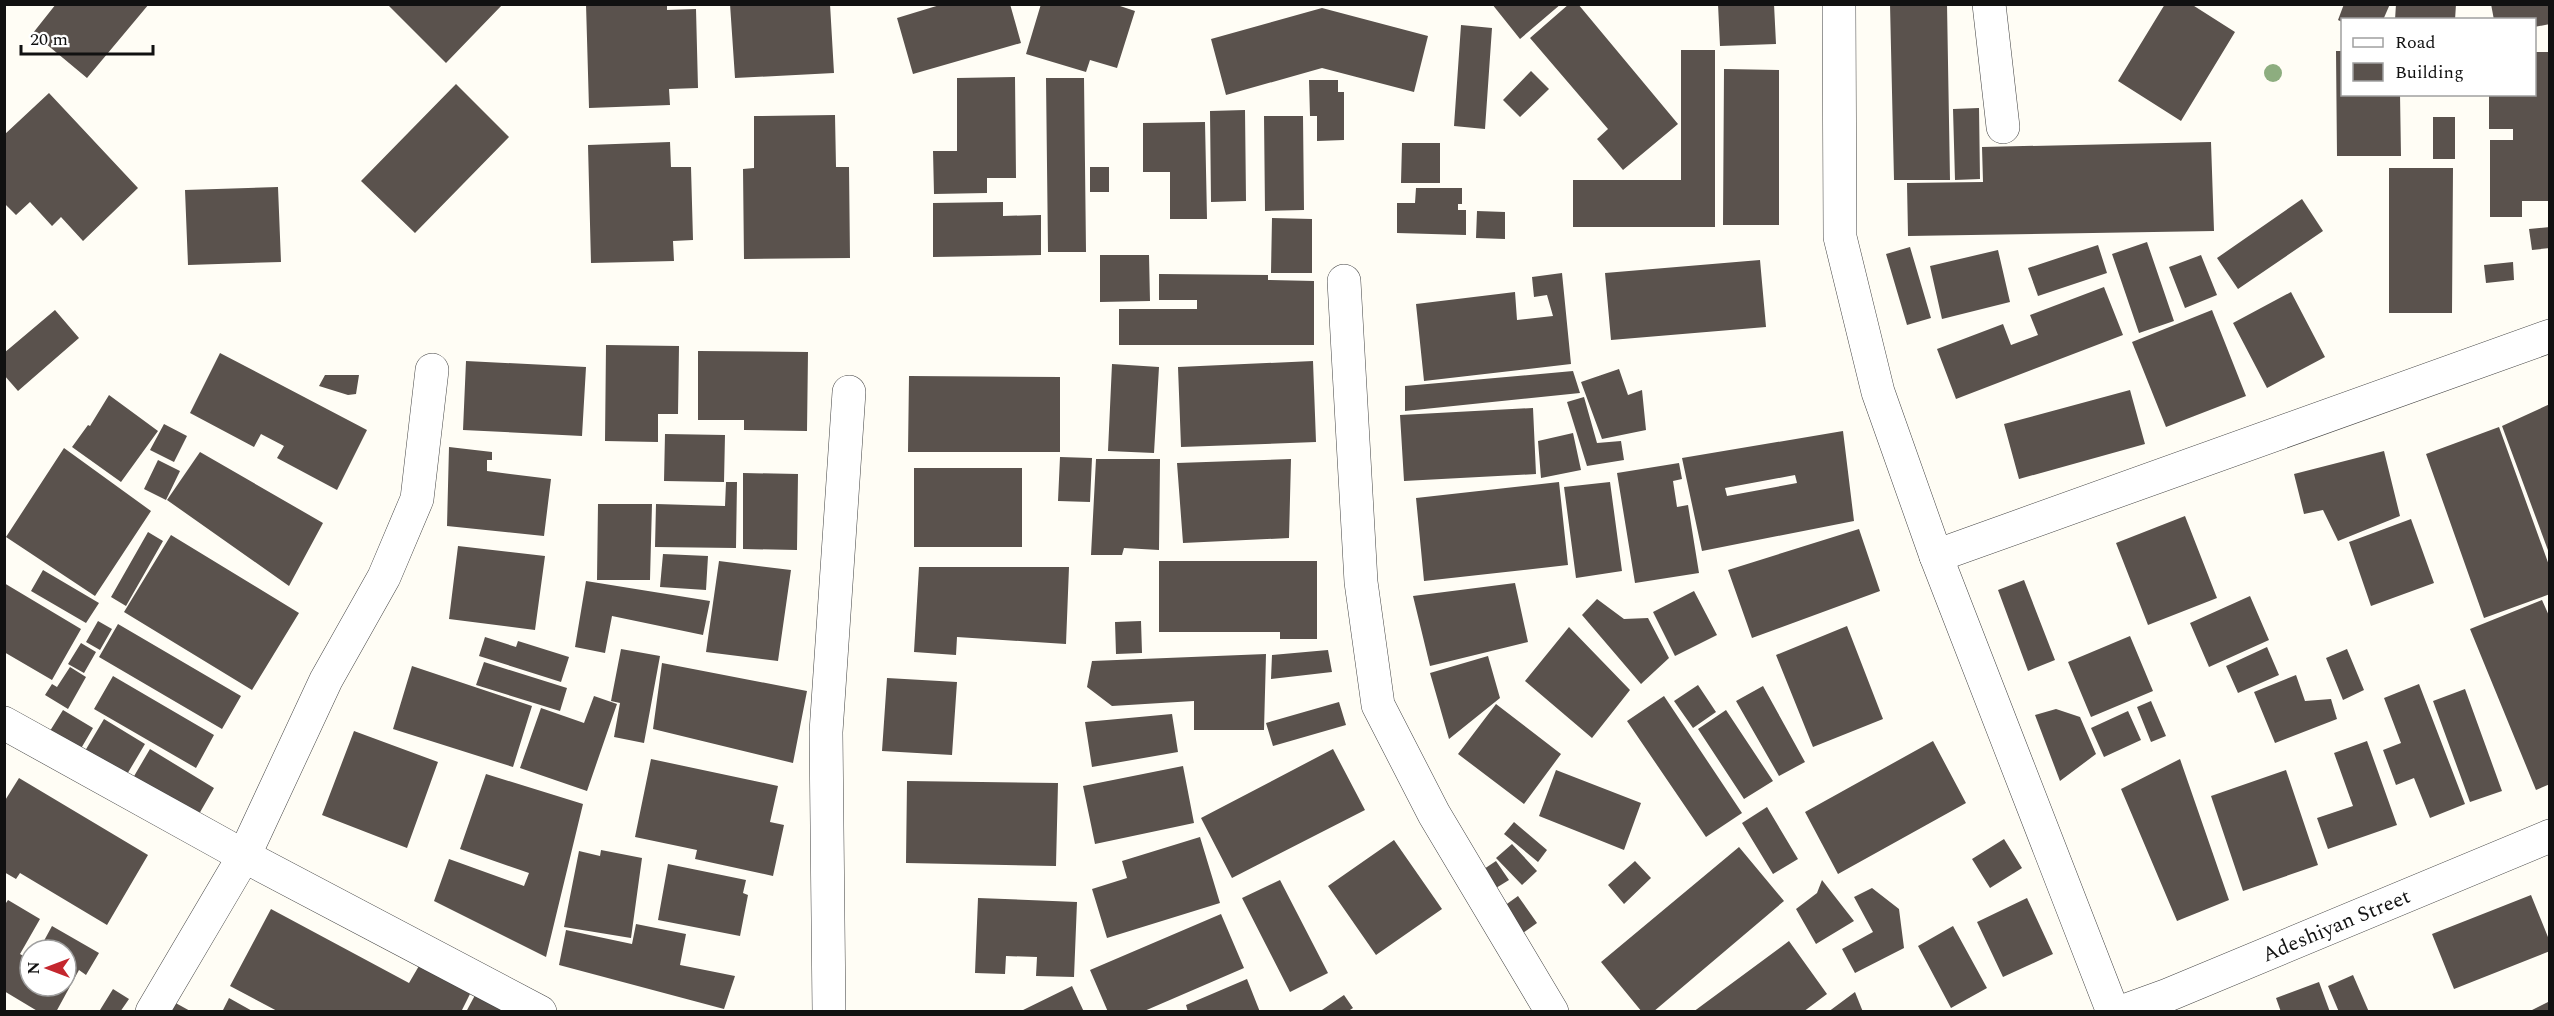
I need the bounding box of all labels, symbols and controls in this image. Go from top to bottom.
scale bar [21,18,153,56]
legend [2341,18,2536,96]
text: 20 m [30,26,68,53]
text: Road [2395,29,2436,56]
text: Building [2395,59,2464,86]
street label: Adeshiyan Street [2257,881,2416,971]
north arrow [18,938,78,998]
text: N [22,961,46,975]

